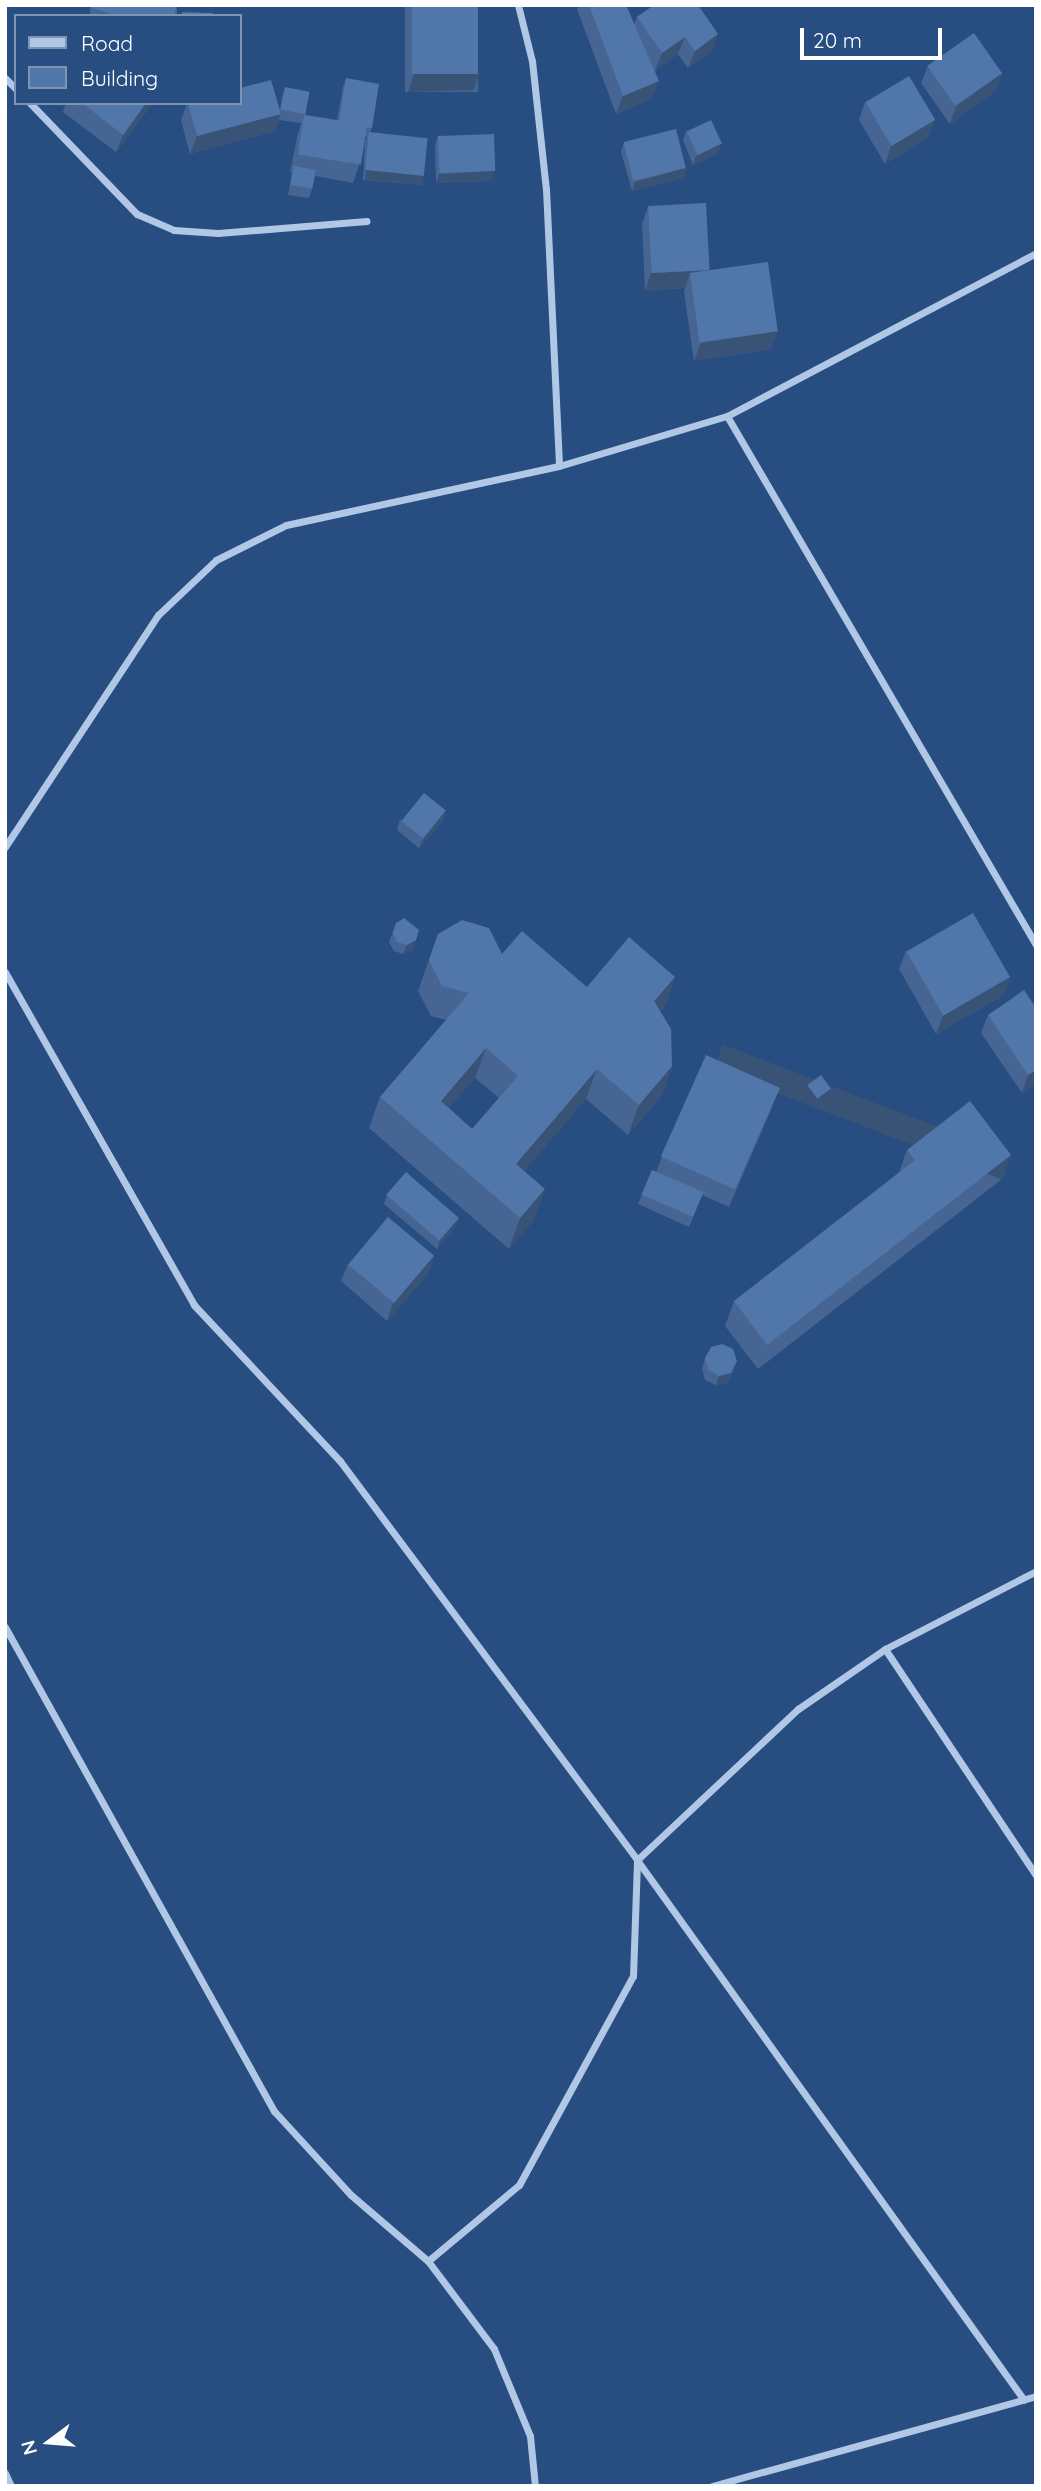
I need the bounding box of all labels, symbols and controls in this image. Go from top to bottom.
legend [14,14,242,105]
scale bar [803,14,945,58]
text: 20 m [813,27,862,53]
text: Road [81,30,133,56]
text: Building [81,65,158,91]
north arrow [14,2407,84,2477]
text: N [15,2438,42,2458]

